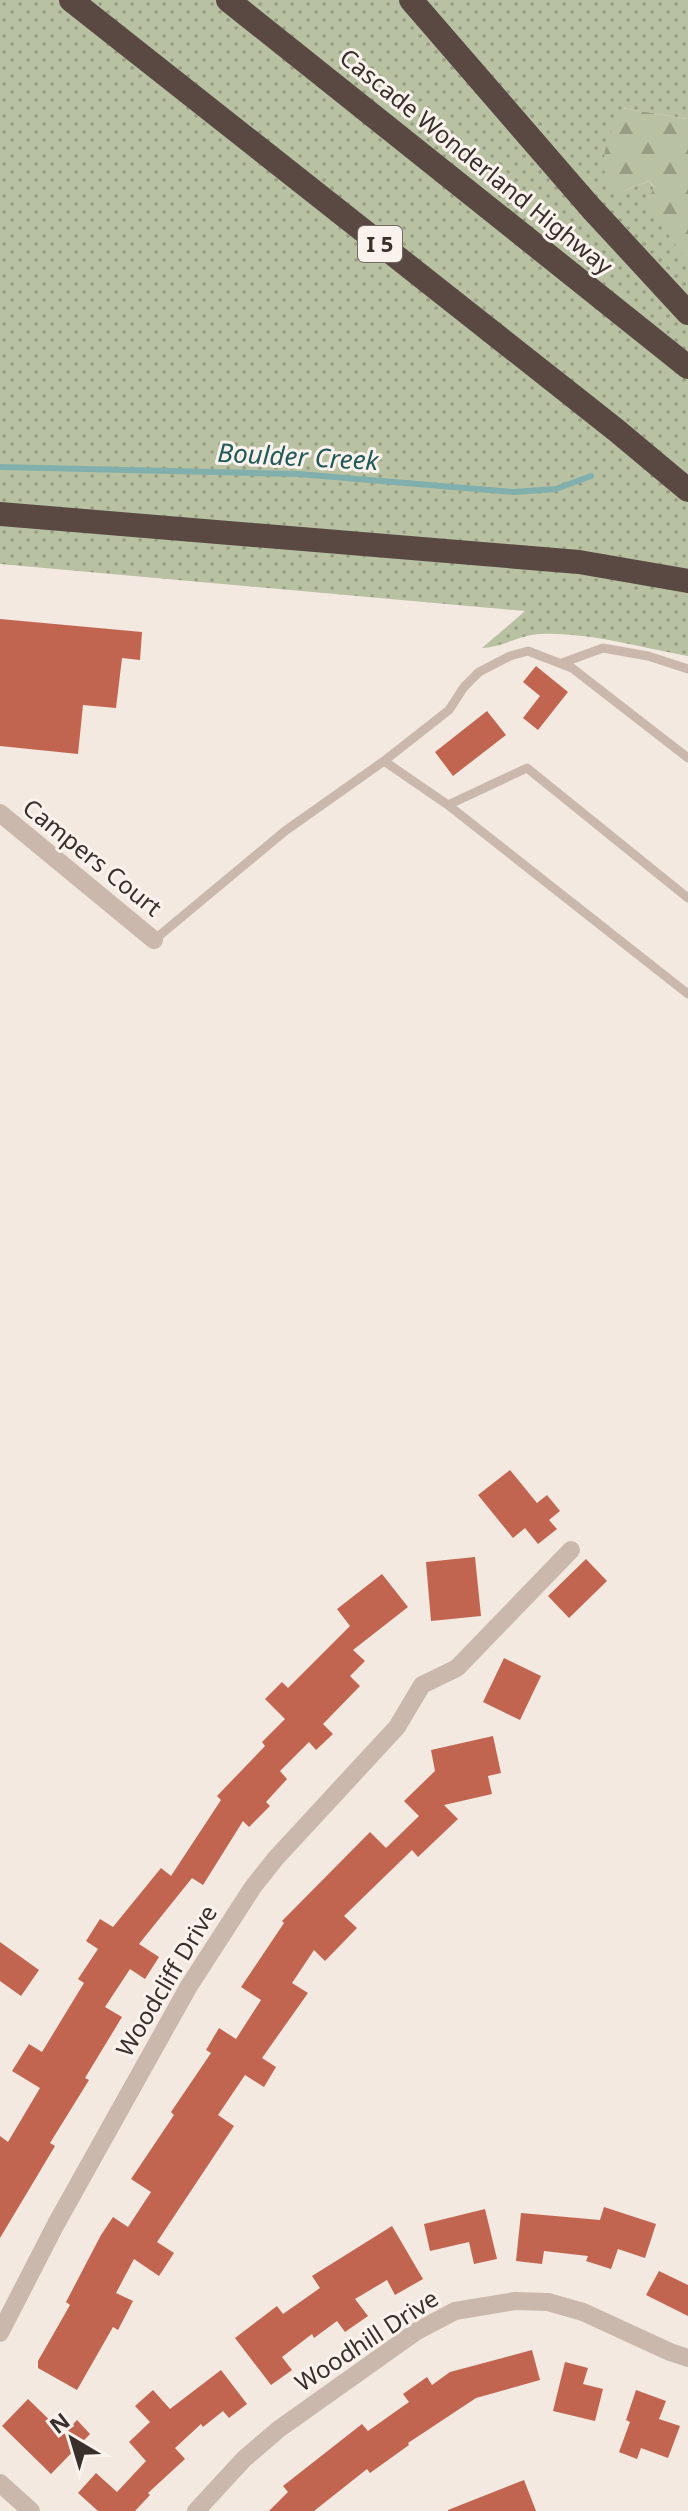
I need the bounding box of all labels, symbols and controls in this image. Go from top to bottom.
street label: Cascade Wonderland Highway [333,40,621,282]
road number: I 5 [358,226,402,262]
water label: Boulder Creek [217,434,381,478]
street label: Campers Court [16,790,170,923]
street label: Woodcliff Drive [107,1898,224,2062]
street label: Woodhill Drive [288,2281,444,2398]
north arrow [32,2399,112,2479]
text: N [43,2405,75,2440]

